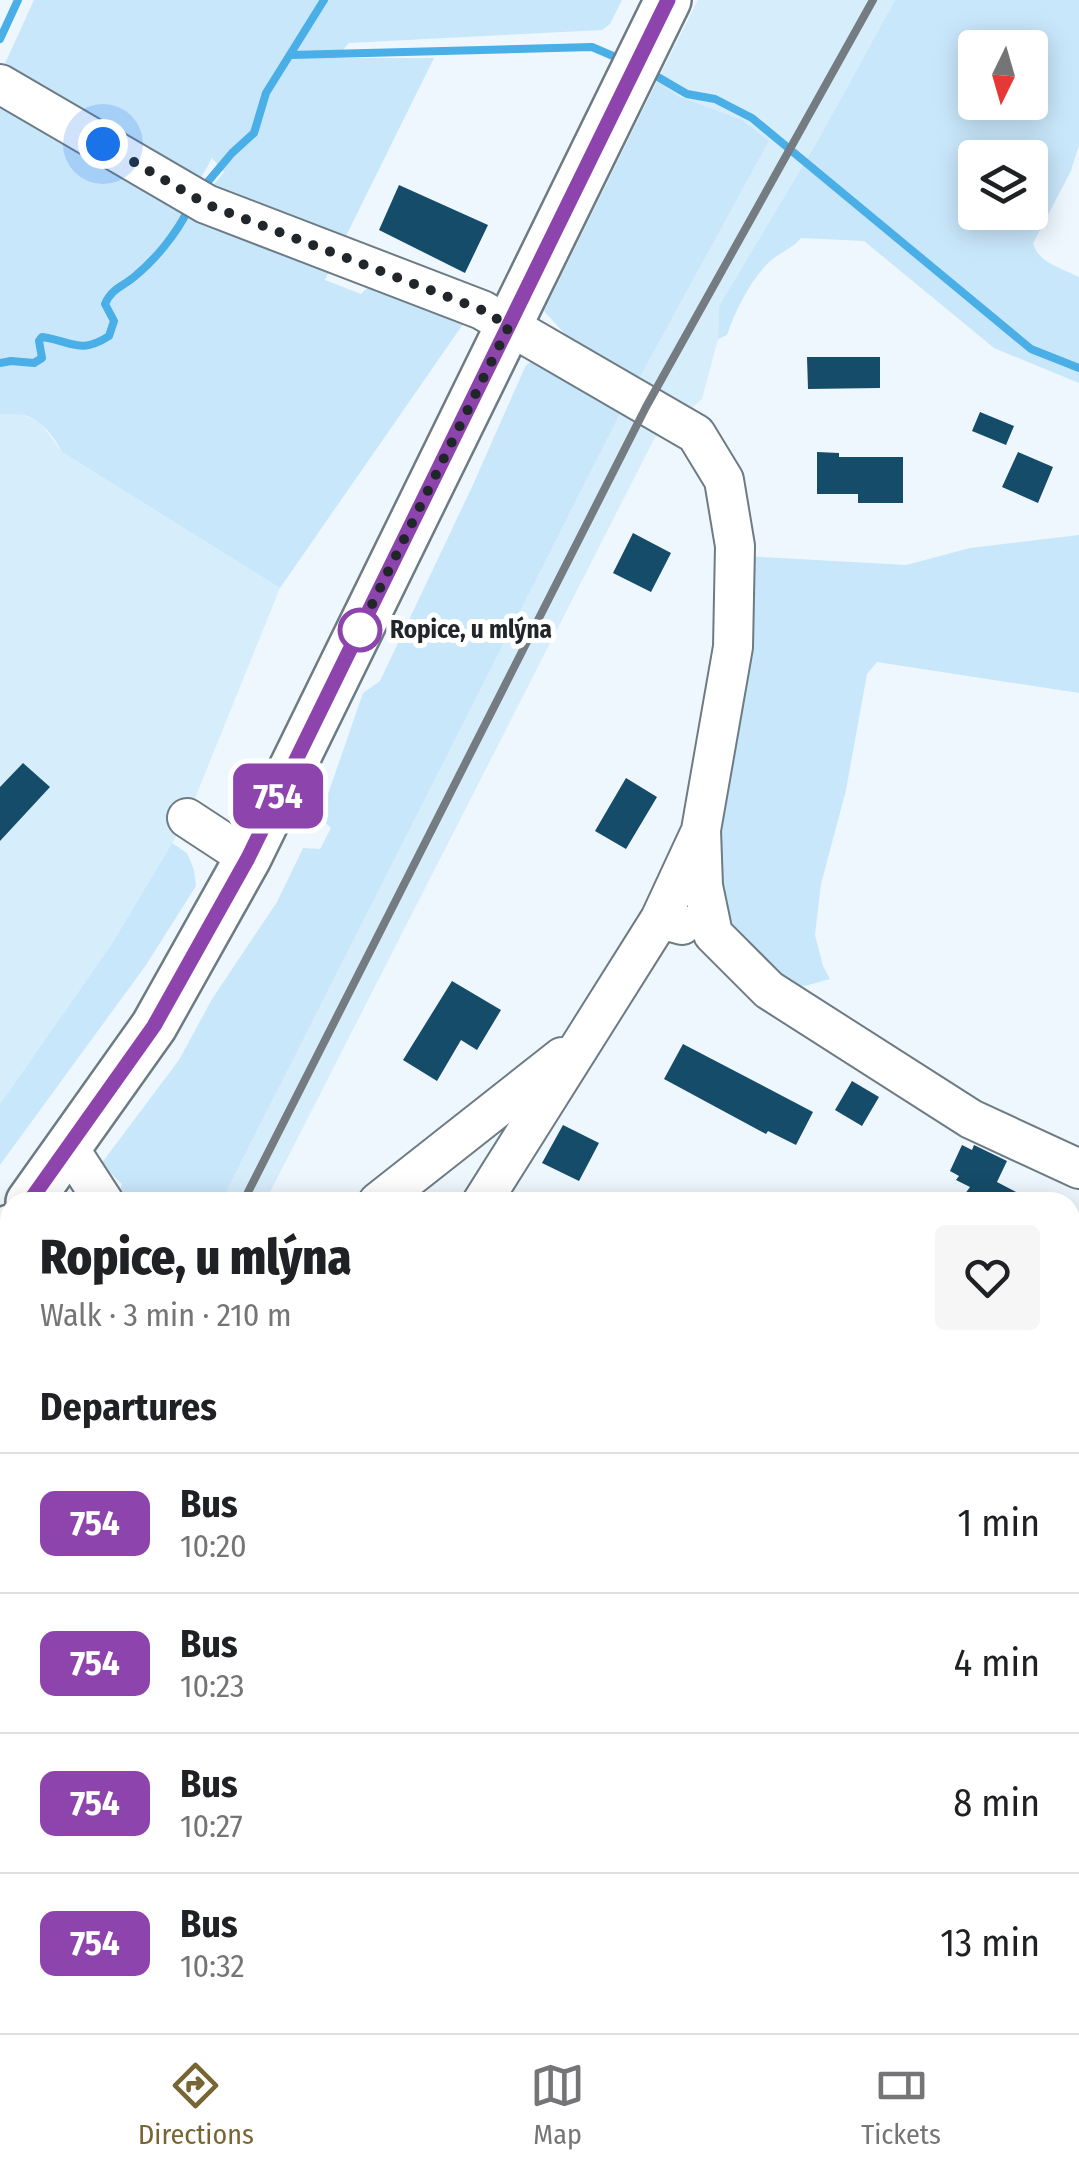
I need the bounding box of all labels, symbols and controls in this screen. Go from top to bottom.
north arrow [958,30,1048,120]
map controls [958,30,1048,230]
your location [78,119,128,169]
button: layers [958,140,1048,230]
marker: Ropice, u mlýna [339,609,381,651]
place label: Ropice, u mlýna [390,615,552,645]
line badge: 754 [220,764,336,828]
text: 754 [253,775,303,817]
button: heart [935,1225,1040,1330]
text: Ropice, u mlýna [40,1229,351,1287]
text: Walk · 3 min · 210 m [40,1296,292,1334]
text: Departures [40,1384,217,1430]
text: Bus [180,1481,238,1527]
text: 1 min [957,1500,1040,1546]
text: 754 [70,1502,120,1544]
text: 10:20 [180,1527,247,1565]
text: Bus [180,1621,238,1667]
text: 4 min [954,1640,1040,1686]
text: 754 [70,1642,120,1684]
text: 10:23 [180,1667,244,1705]
text: Bus [180,1761,238,1807]
text: 8 min [953,1780,1040,1826]
text: 754 [70,1782,120,1824]
text: 10:27 [180,1807,243,1845]
text: Bus [180,1901,238,1947]
text: 13 min [940,1920,1040,1966]
text: 754 [70,1922,120,1964]
text: 10:32 [180,1947,245,1985]
tab: Directions [138,2058,254,2151]
tab: Map [530,2058,585,2151]
tab: Tickets [861,2058,941,2151]

